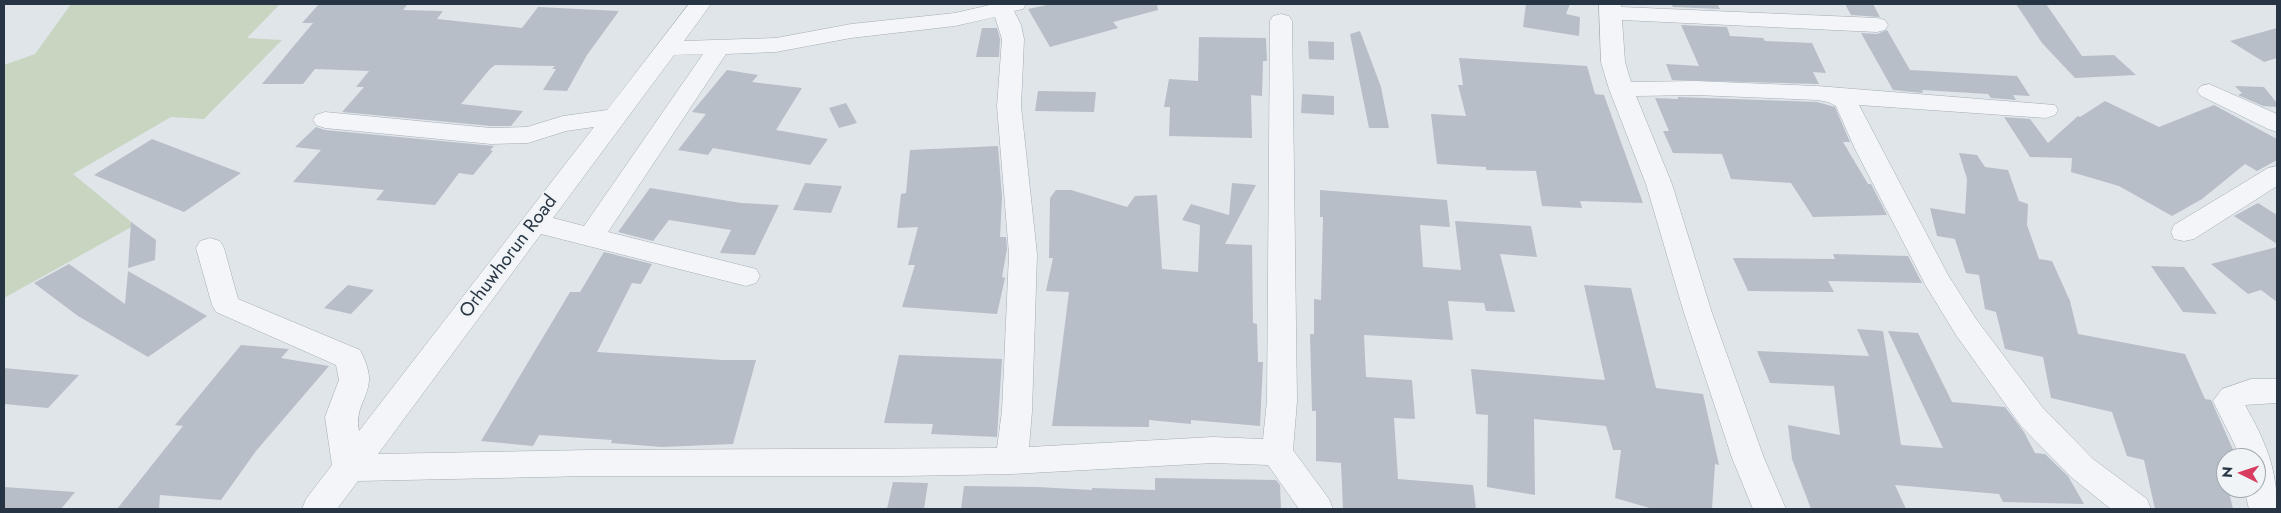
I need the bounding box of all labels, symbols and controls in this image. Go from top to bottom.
street label: Orhuwhorun Road [455,191,563,323]
north arrow [2216,448,2266,498]
text: N [2217,466,2237,478]

